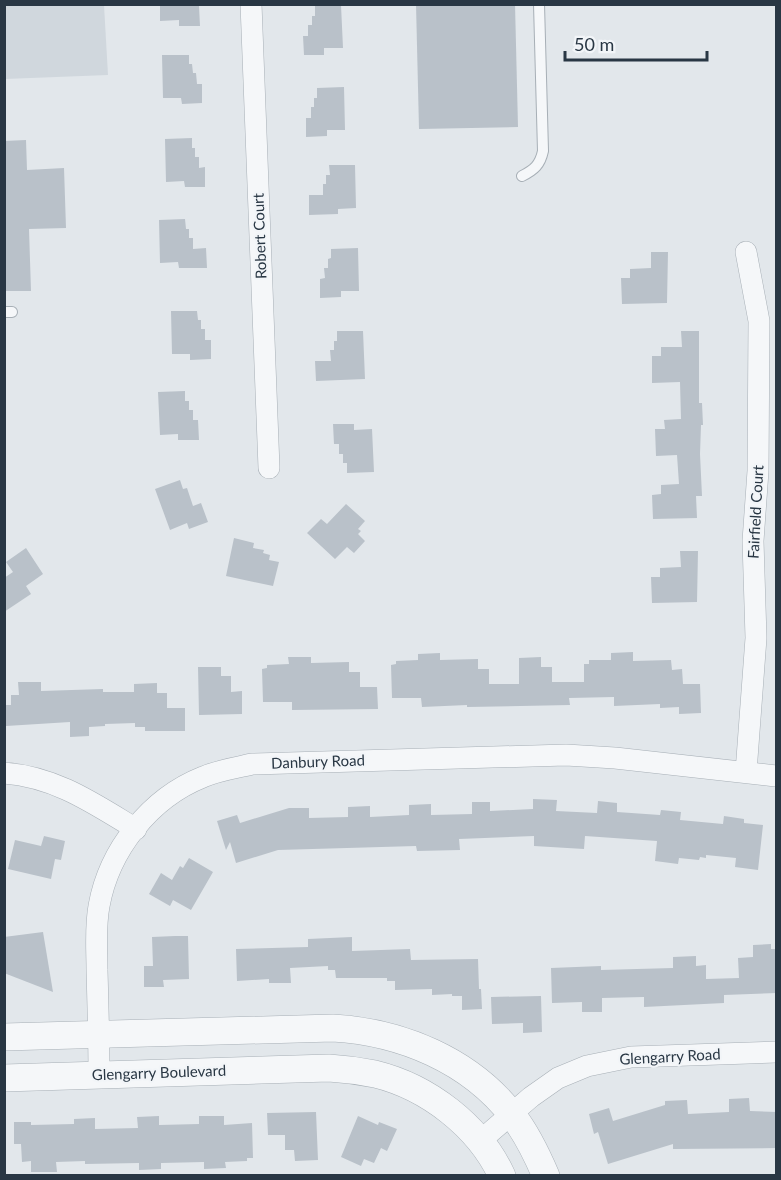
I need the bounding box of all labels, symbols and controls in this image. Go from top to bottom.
scale bar [565,24,708,62]
text: 50 m [574,33,614,55]
street label: Robert Court [248,192,269,279]
street label: Fairfield Court [744,464,766,559]
street label: Danbury Road [271,750,365,772]
street label: Glengarry Road [619,1044,721,1068]
street label: Glengarry Boulevard [91,1061,226,1083]

